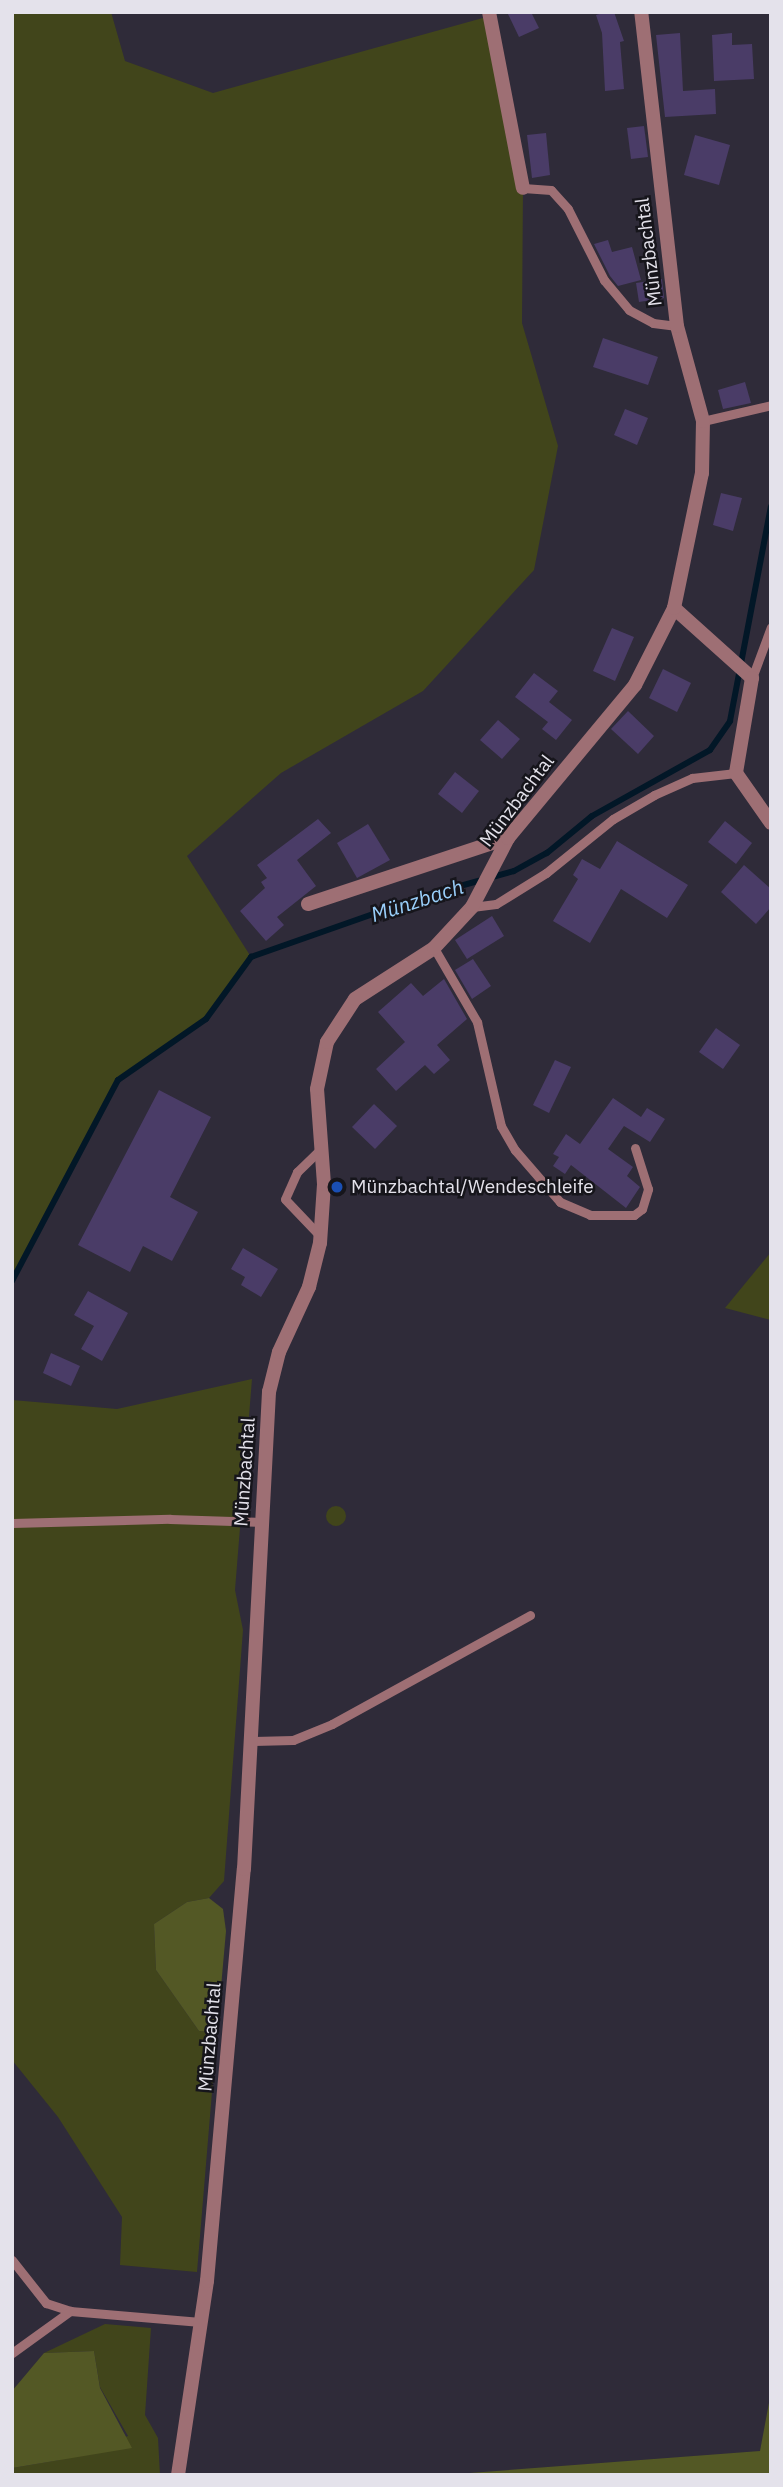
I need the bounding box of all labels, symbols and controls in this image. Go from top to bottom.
street label: Münzbachtal [631,196,667,308]
street label: Münzbachtal [475,750,559,852]
water label: Münzbach [367,873,467,927]
place label: Münzbachtal/Wendeschleife [351,1176,594,1198]
marker: Münzbachtal/Wendeschleife [329,1179,345,1195]
street label: Münzbachtal [230,1417,260,1527]
street label: Münzbachtal [194,1982,226,2092]

